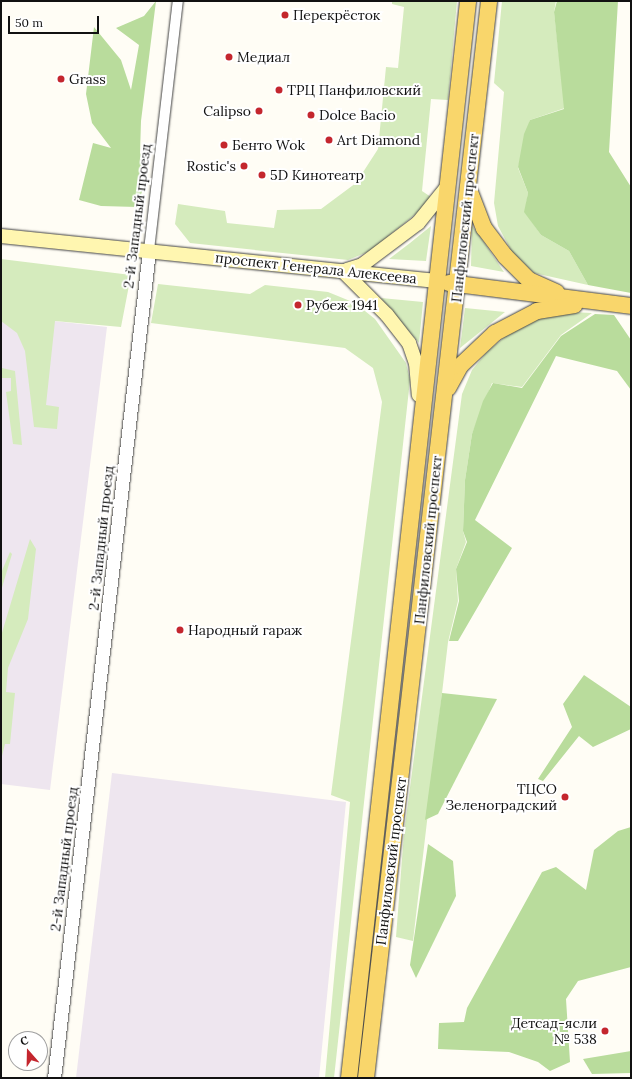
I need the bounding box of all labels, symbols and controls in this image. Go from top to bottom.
place label: Перекрёсток [293,7,380,23]
scale bar [10,8,101,34]
marker: Перекрёсток [280,10,290,20]
text: 50 m [15,15,43,30]
place label: Медиал [237,49,290,65]
marker: Медиал [224,52,234,62]
place label: Grass [69,71,106,87]
marker: Grass [56,74,66,84]
place label: ТРЦ Панфиловский [287,82,421,98]
marker: ТРЦ Панфиловский [274,85,284,95]
place label: Calipso [203,103,251,119]
marker: Calipso [254,106,264,116]
place label: Dolce Bacio [319,107,396,123]
marker: Dolce Bacio [306,110,316,120]
place label: Art Diamond [337,132,420,148]
street label: Панфиловский проспект [448,133,482,303]
marker: Art Diamond [324,135,334,145]
place label: Бенто Wok [232,137,305,153]
marker: Бенто Wok [219,140,229,150]
street label: 2-й Западный проезд [120,143,154,289]
place label: Rostic's [186,158,236,174]
marker: Rostic's [239,161,249,171]
place label: 5D Кинотеатр [270,167,364,183]
marker: 5D Кинотеатр [257,170,267,180]
street label: проспект Генерала Алексеева [215,249,417,287]
place label: Рубеж 1941 [306,297,377,313]
marker: Рубеж 1941 [293,300,303,310]
street label: Панфиловский проспект [411,455,445,625]
street label: 2-й Западный проезд [85,465,117,611]
place label: Народный гараж [188,622,302,638]
marker: Народный гараж [175,625,185,635]
street label: Панфиловский проспект [372,776,410,946]
place label: ТЦСО Зеленоградский [446,781,557,814]
street label: 2-й Западный проезд [47,786,81,932]
marker: ТЦСО Зеленоградский [560,792,570,802]
place label: Детсад-ясли № 538 [511,1015,597,1048]
marker: Детсад-ясли № 538 [600,1026,610,1036]
north arrow [8,1031,48,1071]
text: С [18,1033,30,1049]

